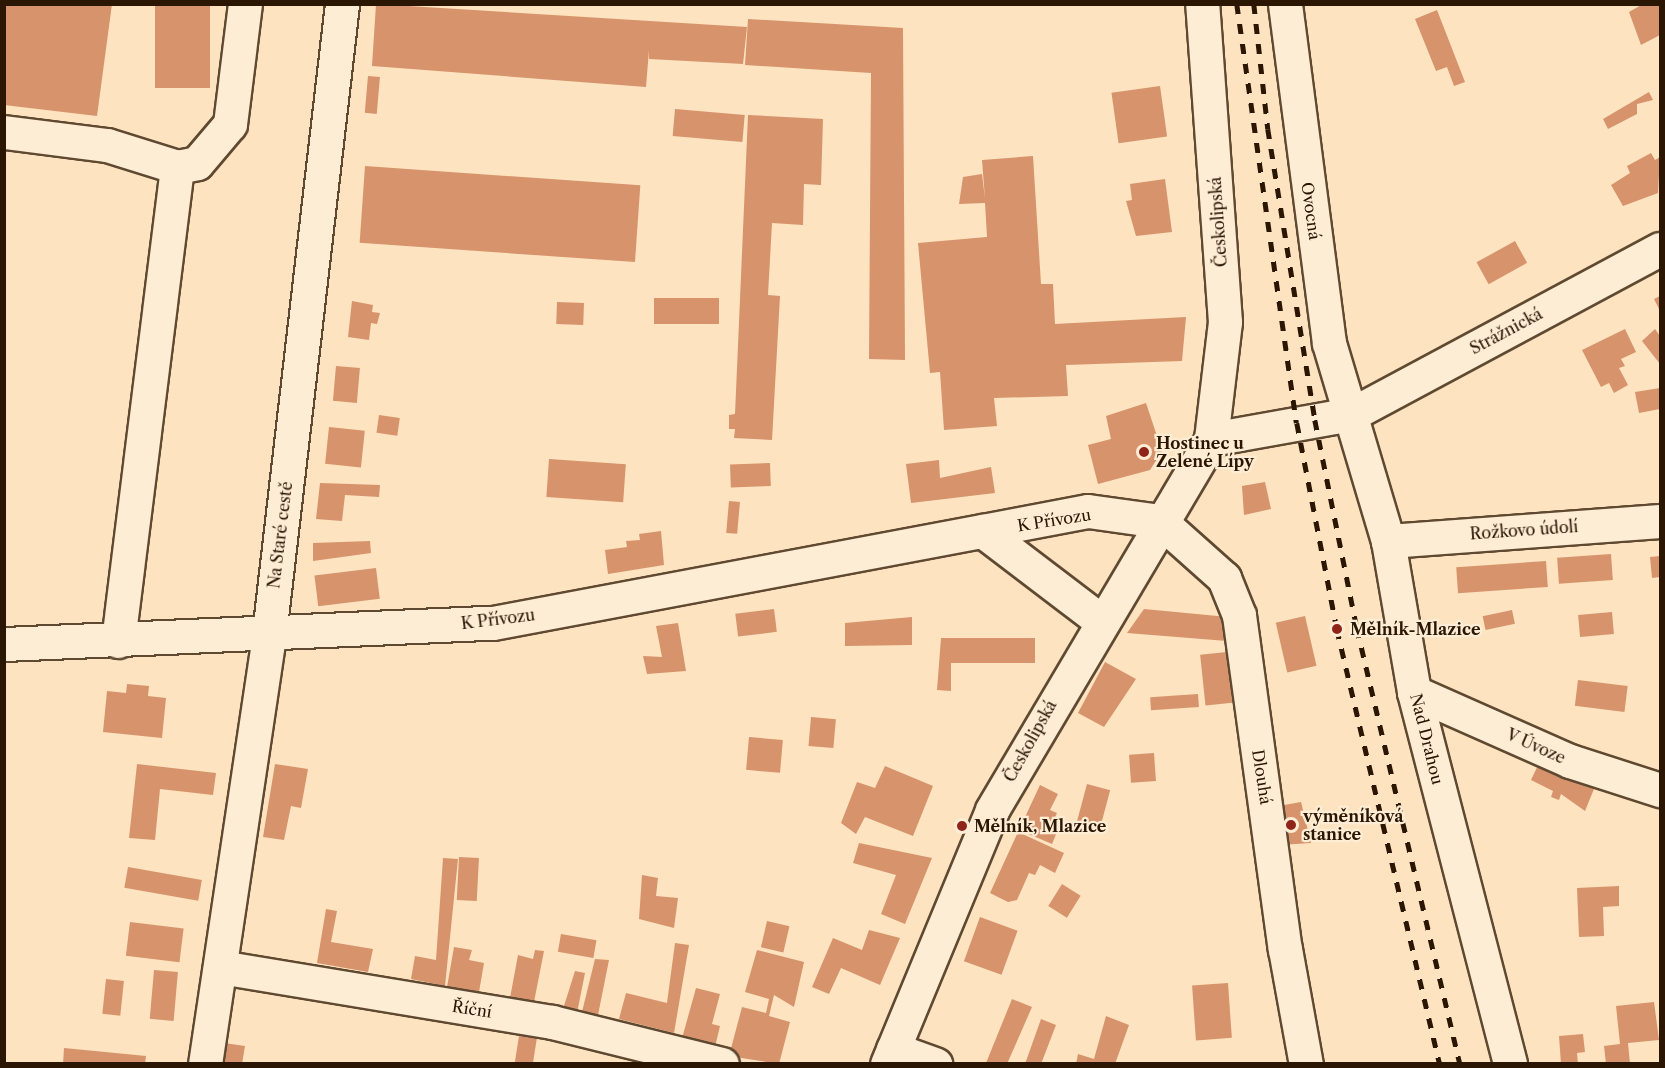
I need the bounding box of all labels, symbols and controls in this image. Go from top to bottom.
street label: Českolipská [1205,176,1231,268]
street label: Ovocná [1297,181,1325,241]
street label: Strážnická [1467,304,1545,358]
place label: Hostinec u Zelené Lípy [1156,433,1254,471]
marker: Hostinec u Zelené Lípy [1137,445,1151,459]
street label: Na Staré cestě [264,480,296,590]
street label: K Přívozu [1016,505,1092,535]
street label: Rožkovo údolí [1469,517,1579,543]
street label: K Přívozu [460,605,536,633]
place label: Mělník-Mlazice [1350,619,1480,639]
marker: Mělník-Mlazice [1328,620,1346,638]
street label: Nad Drahou [1406,692,1448,786]
street label: Českolipská [1000,697,1060,785]
street label: V Úvoze [1503,724,1569,768]
street label: Dlouhá [1248,748,1276,806]
place label: výměníková stanice [1303,806,1404,844]
place label: Mělník, Mlazice [974,816,1106,836]
marker: výměníková stanice [1284,818,1298,832]
marker: Mělník, Mlazice [955,819,969,833]
street label: Říční [451,996,493,1022]

